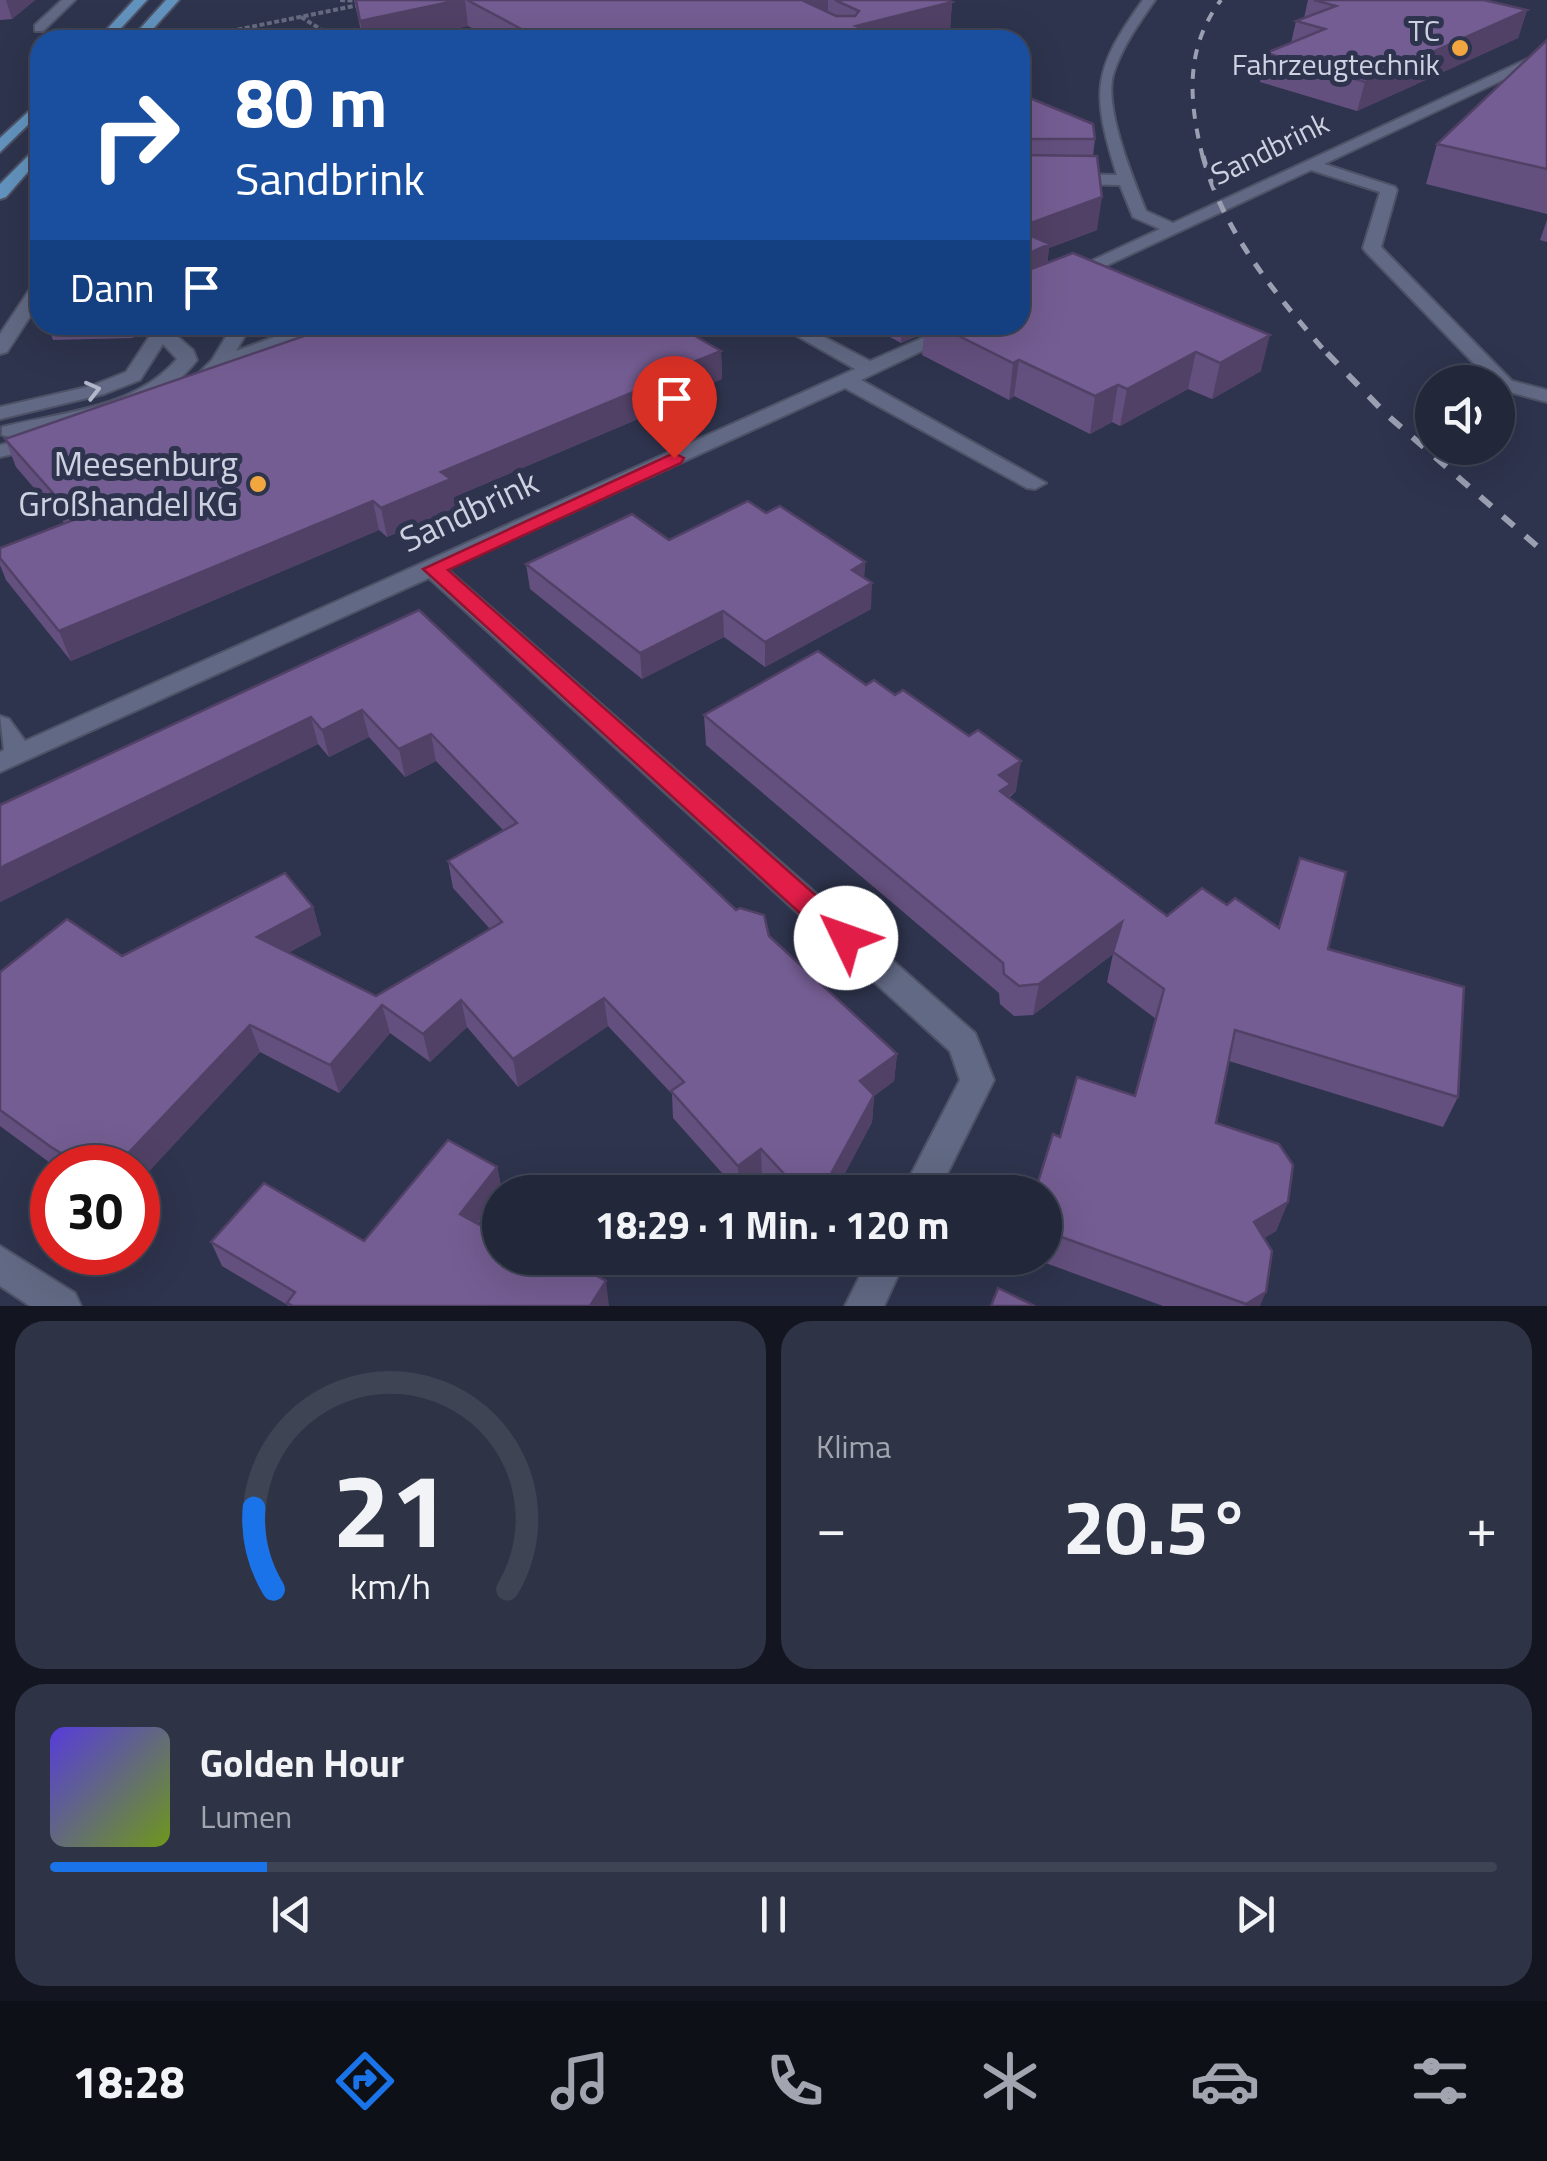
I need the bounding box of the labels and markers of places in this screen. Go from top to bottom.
place label: TC Fahrzeugtechnik [1232,7,1440,87]
marker: TC Fahrzeugtechnik [1449,37,1471,59]
pin [632,356,717,459]
place label: Meesenburg Großhandel KG [18,436,238,530]
marker: Meesenburg Großhandel KG [247,473,269,495]

